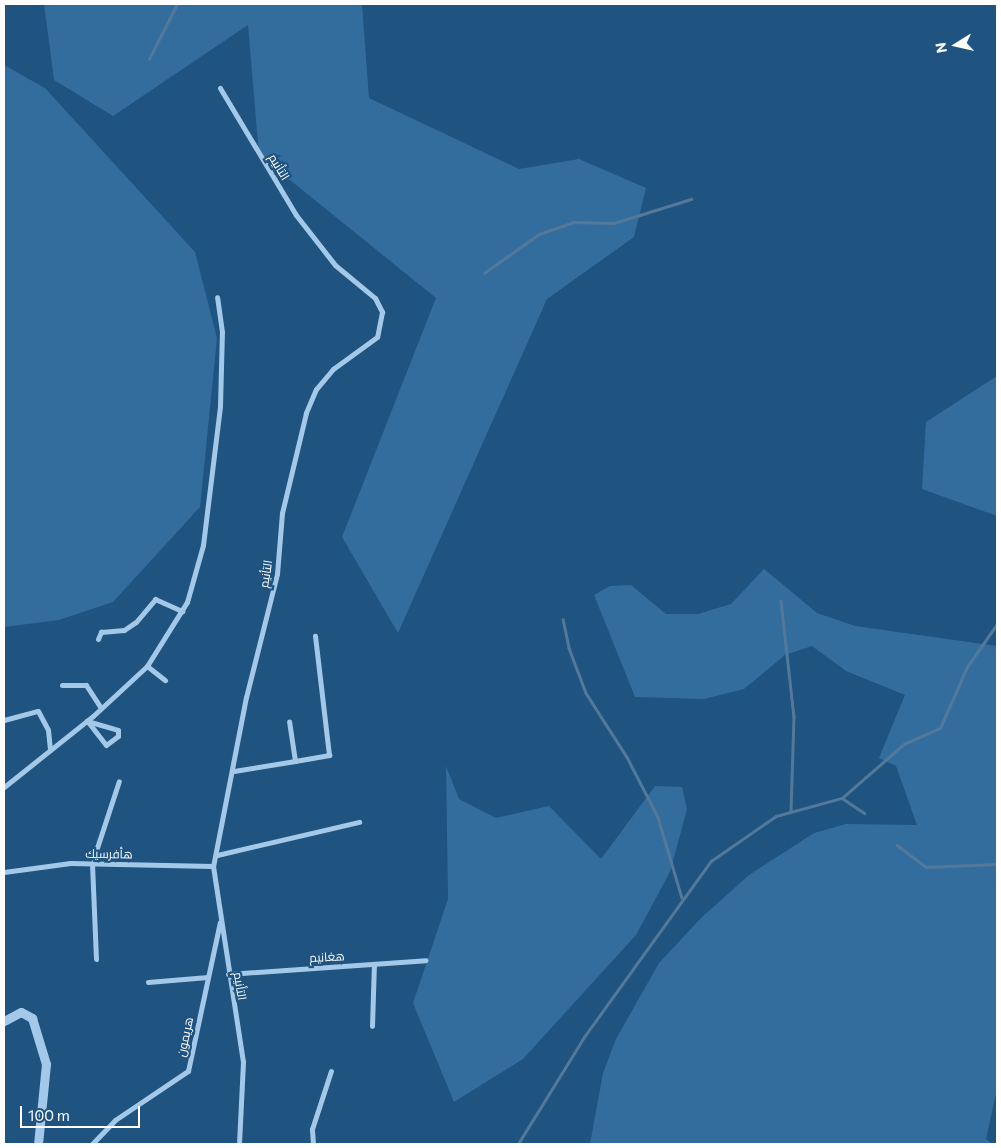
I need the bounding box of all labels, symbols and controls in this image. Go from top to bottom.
north arrow [931,20,981,70]
text: N [931,41,950,54]
street label: التأنيم [266,151,292,183]
street label: التأنيم [257,559,275,589]
street label: هأفرسيك [85,846,133,862]
street label: هغانيم [309,949,345,965]
street label: التأنيم [231,971,249,1001]
street label: هريمون [174,1016,196,1058]
scale bar [22,1096,142,1128]
text: 100 m [28,1106,70,1124]

